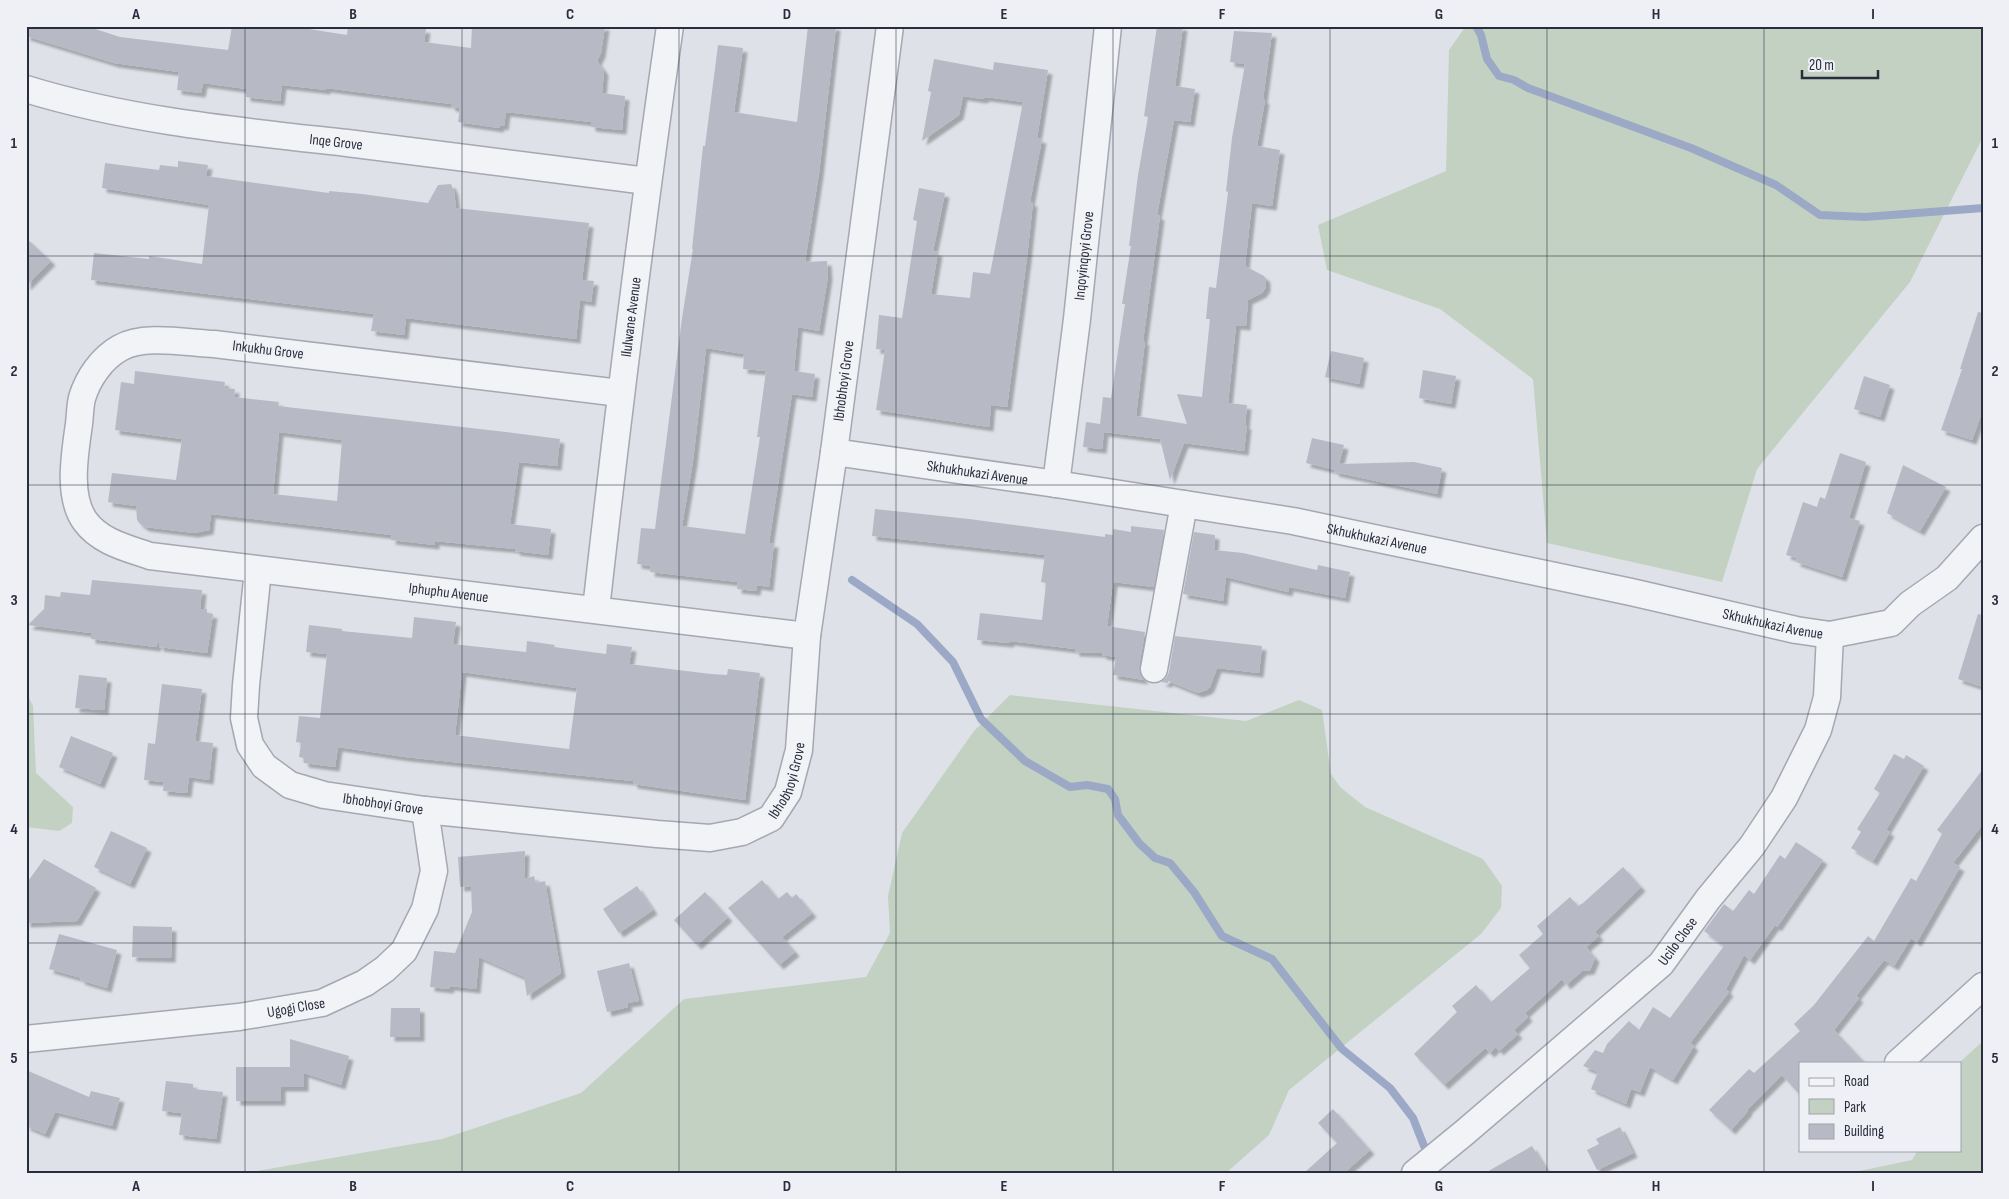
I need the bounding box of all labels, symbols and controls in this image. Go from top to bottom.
text: A [131,5,140,24]
text: B [349,5,357,24]
text: C [566,5,574,24]
text: D [783,5,791,24]
text: E [1001,5,1008,24]
text: F [1219,5,1226,24]
text: G [1435,5,1443,24]
text: H [1652,5,1660,24]
text: I [1871,5,1875,24]
scale bar [1802,48,1878,80]
text: 20 m [1809,56,1834,75]
street label: Inqe Grove [308,129,364,154]
text: 1 [11,134,18,153]
text: 1 [1992,134,1999,153]
street label: Inqoyinqoyi Grove [1070,210,1098,301]
street label: Ilulwane Avenue [616,276,645,358]
street label: Inkukhu Grove [231,336,305,364]
street label: Ibhobhoyi Grove [829,339,858,422]
text: 2 [10,362,18,381]
text: 2 [1991,362,1999,381]
street label: Skhukhukazi Avenue [926,456,1029,489]
street label: Skhukhukazi Avenue [1325,519,1429,558]
street label: Iphuphu Avenue [408,578,489,607]
text: 3 [10,591,18,610]
text: 3 [1991,591,1999,610]
street label: Skhukhukazi Avenue [1721,604,1824,643]
street label: Ibhobhoyi Grove [764,742,809,822]
street label: Ibhobhoyi Grove [342,788,425,819]
text: 4 [10,820,18,839]
text: 4 [1991,820,1999,839]
street label: Ucilo Close [1654,913,1701,969]
street label: Ugogi Close [266,993,326,1022]
text: 5 [10,1049,18,1068]
text: 5 [1991,1049,1999,1068]
legend [1799,1062,1962,1152]
text: Road [1844,1072,1869,1091]
text: Park [1844,1098,1866,1117]
text: Building [1844,1122,1884,1141]
text: A [131,1177,140,1196]
text: B [349,1177,357,1196]
text: C [566,1177,574,1196]
text: D [783,1177,791,1196]
text: E [1001,1177,1008,1196]
text: F [1219,1177,1226,1196]
text: G [1435,1177,1443,1196]
text: H [1652,1177,1660,1196]
text: I [1871,1177,1875,1196]

